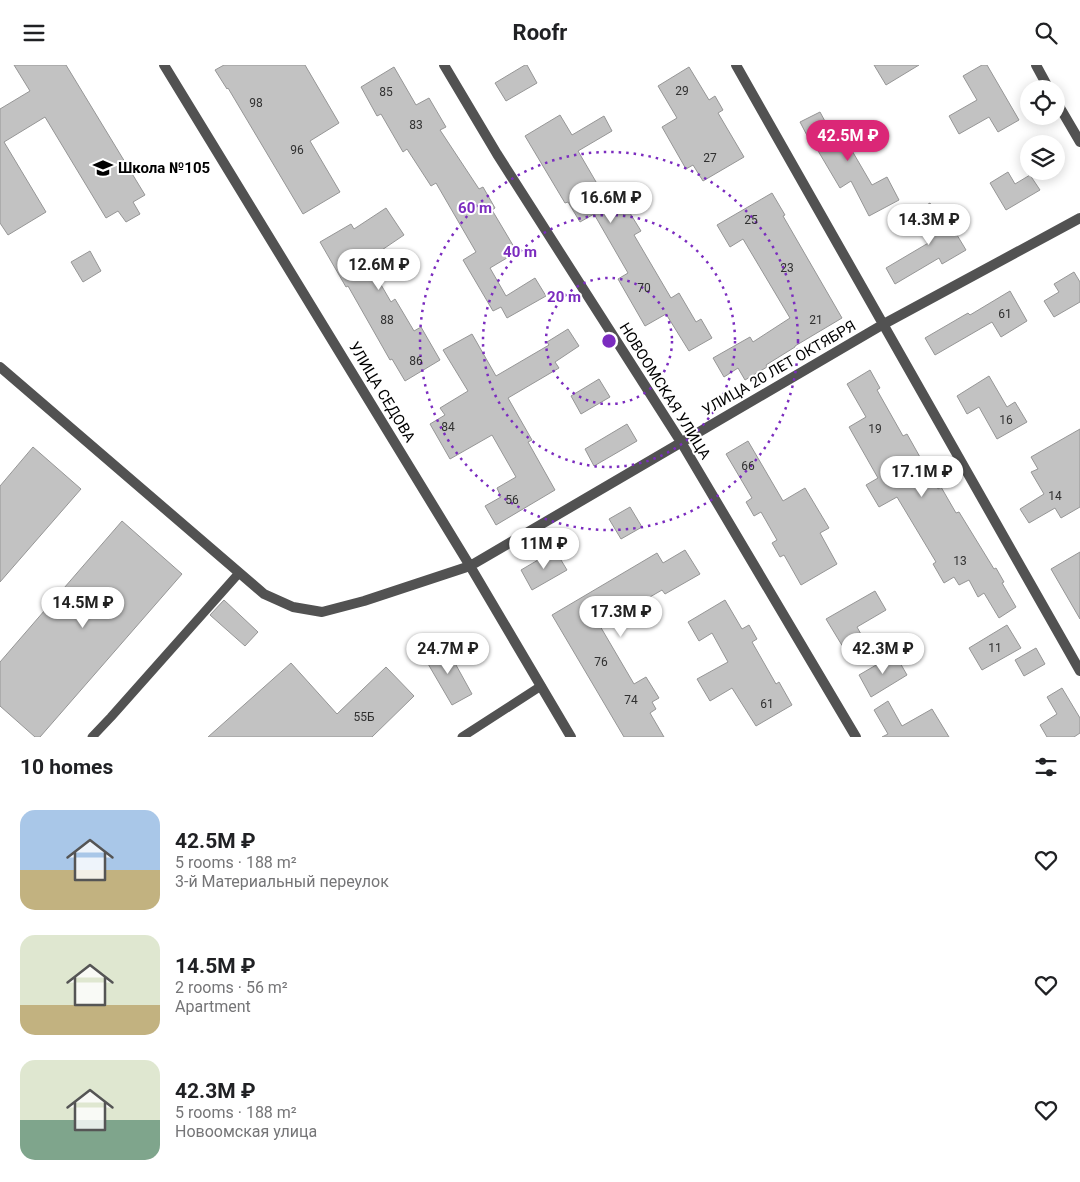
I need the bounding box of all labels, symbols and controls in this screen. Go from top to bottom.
icon: menu [20,19,48,47]
icon: search [1032,19,1060,47]
text: Roofr [513,20,567,45]
map controls [1020,80,1065,180]
button: locate [1020,80,1065,125]
house number: 29 [675,84,689,98]
house number: 85 [379,85,393,99]
house number: 98 [249,96,263,110]
house number: 83 [409,118,423,132]
pin: 42.5M ₽ [802,119,894,162]
text: 42.5M ₽ [817,126,879,145]
button: layers [1020,135,1065,180]
house number: 96 [290,143,304,157]
house number: 27 [703,151,717,165]
school or university icon: Школа №105 [92,157,114,179]
place label: Школа №105 [118,159,210,177]
pin: 16.6M ₽ [565,181,657,224]
text: 16.6M ₽ [580,188,642,207]
text: 60 m [458,199,492,217]
pin: 14.3M ₽ [883,203,975,246]
text: 14.3M ₽ [898,210,960,229]
house number: 25 [744,213,758,227]
text: 40 m [503,243,537,261]
pin: 12.6M ₽ [333,249,425,291]
text: 12.6M ₽ [348,255,410,274]
house number: 23 [780,261,794,275]
house number: 70 [637,281,651,295]
text: 20 m [547,288,581,306]
house number: 61 [998,307,1012,321]
house number: 88 [380,313,394,327]
house number: 21 [809,313,823,327]
street label: УЛИЦА 20 ЛЕТ ОКТЯБРЯ [699,317,859,419]
street label: НОВООМСКАЯ УЛИЦА [616,319,715,463]
centre of rings [600,332,618,350]
street label: УЛИЦА СЕДОВА [345,339,419,446]
house number: 86 [409,354,423,368]
house number: 16 [999,413,1013,427]
house number: 84 [441,420,455,434]
house number: 19 [868,422,882,436]
pin: 17.1M ₽ [876,455,968,498]
house number: 66 [741,459,755,473]
text: 17.1M ₽ [891,462,953,481]
house number: 14 [1048,489,1062,503]
house number: 56 [505,493,519,507]
pin: 11M ₽ [509,527,579,570]
text: 11M ₽ [520,534,568,553]
house number: 13 [953,554,967,568]
pin: 14.5M ₽ [37,587,129,629]
text: 14.5M ₽ [52,593,114,612]
pin: 17.3M ₽ [575,595,667,638]
text: 17.3M ₽ [590,602,652,621]
pin: 24.7M ₽ [402,633,494,675]
pin: 42.3M ₽ [837,633,929,675]
text: 24.7M ₽ [417,639,479,658]
text: 42.3M ₽ [852,639,914,658]
house number: 11 [988,641,1002,655]
house number: 76 [594,655,608,669]
house number: 74 [624,693,638,707]
house number: 61 [760,697,774,711]
house number: 55Б [353,710,375,724]
icon: filters [1032,753,1060,781]
text: 10 homes [20,755,113,779]
text: 42.5M ₽ [175,829,256,853]
icon: home [60,830,120,890]
icon: heart [1032,846,1060,874]
text: 5 rooms · 188 m² [175,853,297,872]
text: 3-й Материальный переулок [175,872,389,891]
text: 14.5M ₽ [175,954,256,978]
icon: home [60,955,120,1015]
icon: heart [1032,971,1060,999]
text: 2 rooms · 56 m² [175,978,288,997]
text: Apartment [175,997,251,1016]
text: 42.3M ₽ [175,1079,256,1103]
icon: home [60,1080,120,1140]
icon: heart [1032,1096,1060,1124]
text: 5 rooms · 188 m² [175,1103,297,1122]
text: Новоомская улица [175,1122,317,1141]

